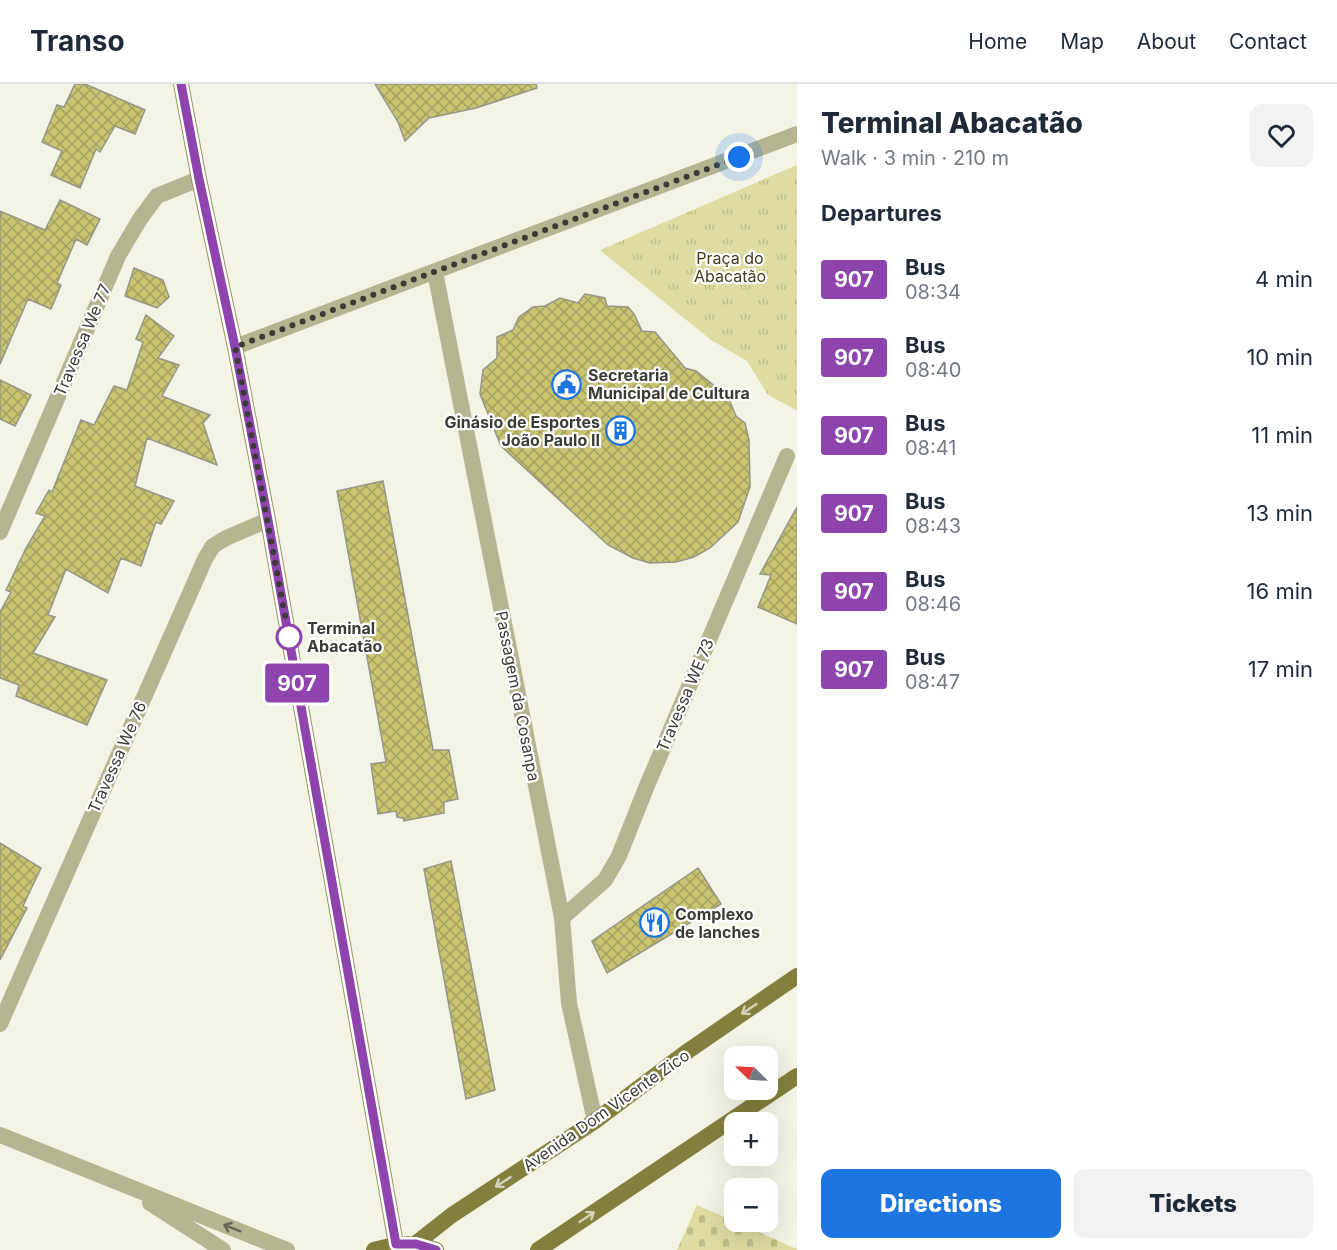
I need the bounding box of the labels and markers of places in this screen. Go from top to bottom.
place label: Secretaria Municipal de Cultura [588,365,750,403]
public building icon: Secretaria Municipal de Cultura [551,368,583,400]
place label: Ginásio de Esportes João Paulo II [445,412,600,450]
building icon: Ginásio de Esportes João Paulo II [605,415,637,447]
place label: Terminal Abacatão [307,618,383,656]
marker: Terminal Abacatão [276,624,302,650]
place label: Complexo de lanches [675,904,760,942]
restaurant icon: Complexo de lanches [638,907,670,939]

